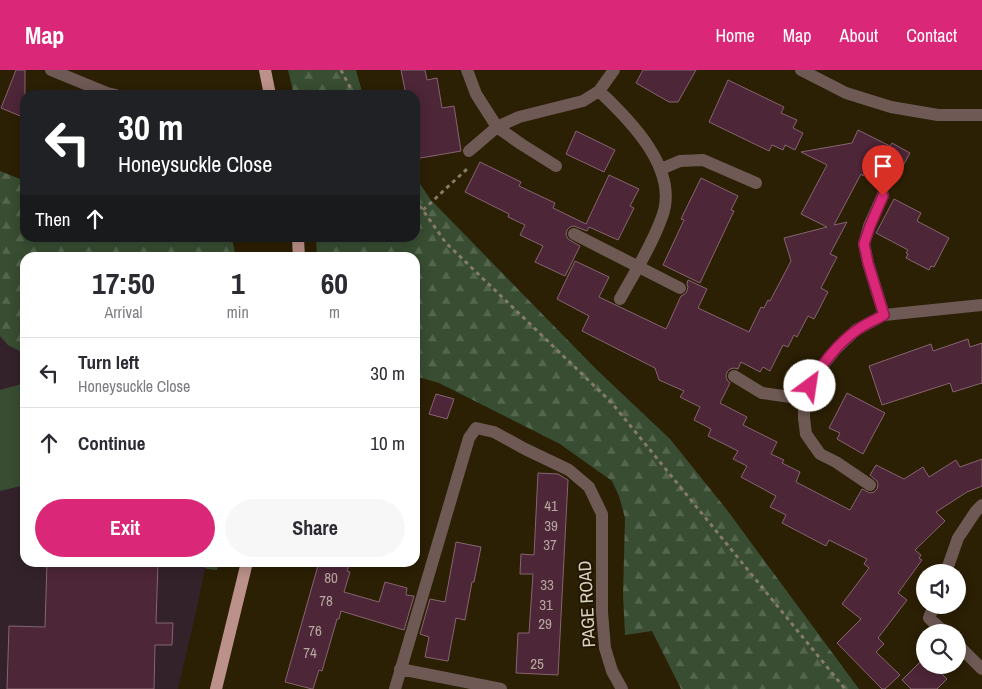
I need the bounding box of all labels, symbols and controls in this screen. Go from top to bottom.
text: Map [25,19,64,51]
text: Home [715,23,755,48]
text: Map [783,23,812,48]
text: About [840,23,878,48]
text: Contact [906,23,957,48]
text: 30 m [118,104,183,151]
icon: left [35,110,100,175]
pin [862,145,904,196]
text: Honeysuckle Close [118,149,272,179]
icon: arrive [869,152,897,180]
icon: ahead [81,205,109,233]
text: Then [35,206,71,232]
text: 17:50 [92,263,155,303]
text: 1 [231,263,245,303]
text: 60 [321,263,348,303]
text: Arrival [104,301,142,323]
text: min [227,301,249,323]
text: m [329,301,340,323]
text: Turn left [78,349,139,375]
icon: left [35,359,63,387]
position arrow [783,359,835,411]
text: 30 m [370,360,405,386]
text: Honeysuckle Close [78,375,190,397]
icon: ahead [35,429,63,457]
text: Continue [78,430,146,456]
text: 10 m [370,430,405,456]
house number: 41 [544,495,558,516]
button: Exit [35,499,215,557]
button: Share [225,499,405,557]
house number: 39 [544,515,558,536]
house number: 37 [543,534,557,555]
street label: PAGE ROAD [572,560,601,648]
map controls [916,564,966,674]
button: sound [916,564,966,614]
house number: 80 [324,567,338,588]
house number: 33 [540,574,554,595]
house number: 78 [319,590,333,611]
house number: 31 [539,594,553,615]
house number: 29 [538,613,552,634]
house number: 76 [308,620,322,641]
button: search [916,624,966,674]
house number: 74 [303,642,317,663]
house number: 25 [530,653,544,674]

